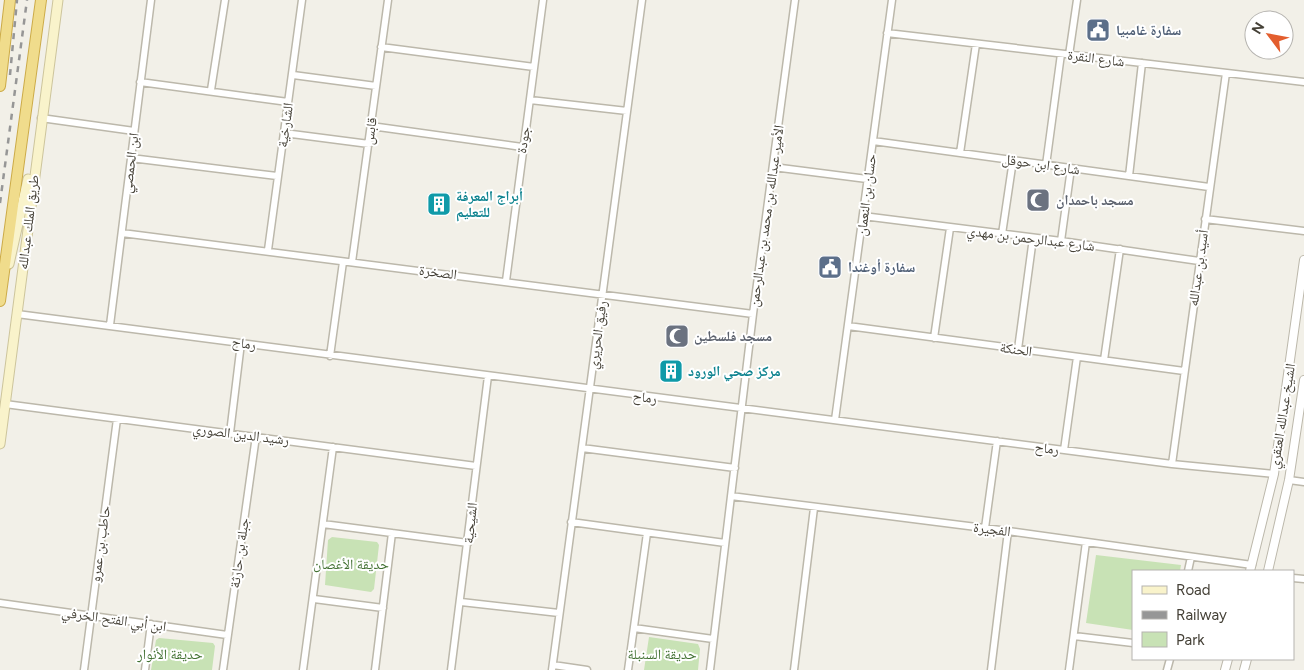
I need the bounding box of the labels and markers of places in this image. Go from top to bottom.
public building icon: سفارة غامبيا [1085,17,1111,43]
place label: سفارة غامبيا [1116,22,1181,39]
mosque icon: مسجد باحمدان [1025,187,1051,213]
place label: أبراج المعرفة للتعليم [456,188,523,222]
building icon: أبراج المعرفة للتعليم [426,191,452,217]
place label: مسجد باحمدان [1056,192,1134,209]
public building icon: سفارة أوغندا [817,254,843,280]
place label: سفارة أوغندا [848,259,915,276]
mosque icon: مسجد فلسطين [664,323,690,349]
place label: مسجد فلسطين [694,328,772,345]
building icon: مركز صحي الورود [658,358,684,384]
place label: مركز صحي الورود [688,363,781,382]

